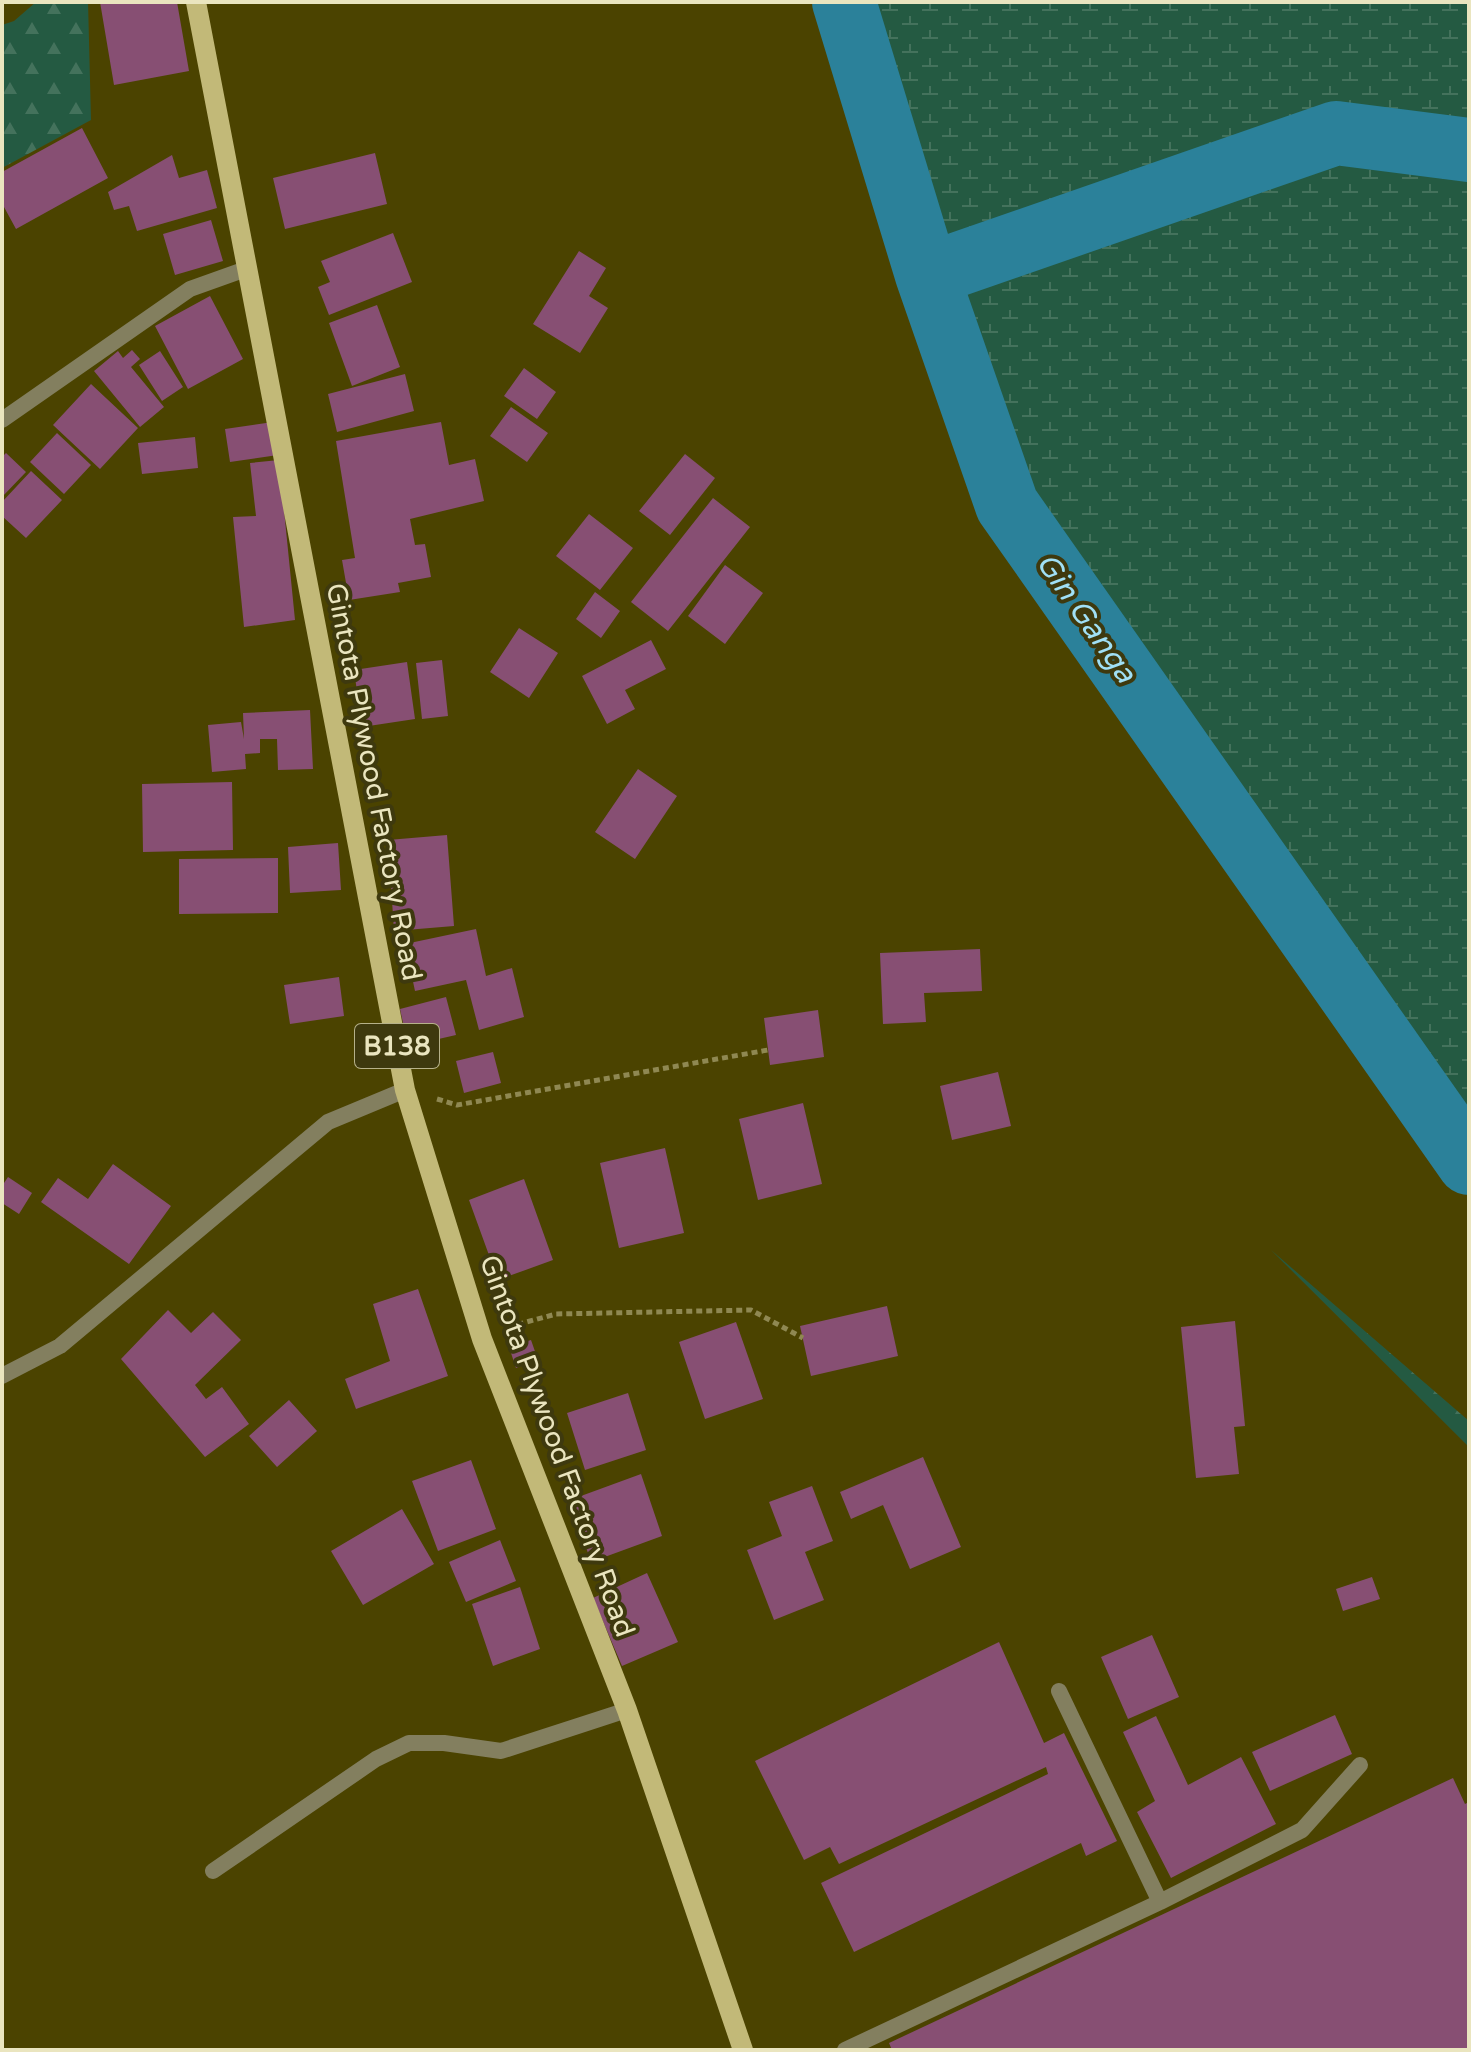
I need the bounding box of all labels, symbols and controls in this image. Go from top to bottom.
water label: Gin Ganga [1028,546,1145,691]
street label: Gintota Plywood Factory Road [319,580,429,984]
road number: B138 [355,1024,439,1068]
street label: Gintota Plywood Factory Road [472,1250,642,1642]

